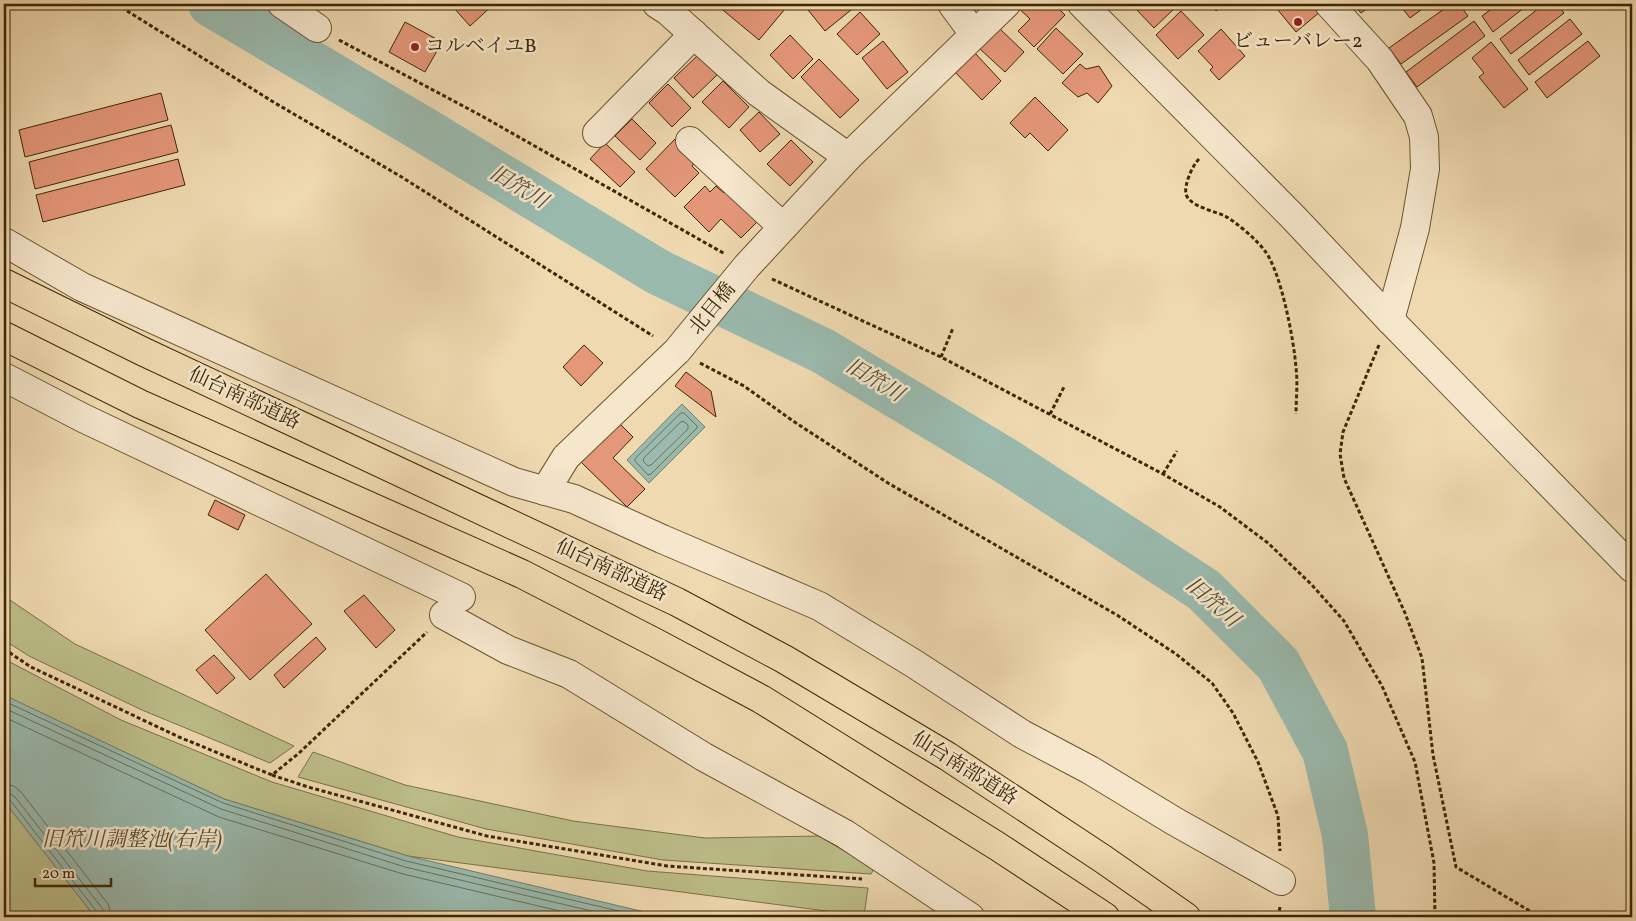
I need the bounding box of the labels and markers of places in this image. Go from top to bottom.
marker: ビューバレー2 [1292,16,1304,28]
place label: ビューバレー2 [1233,28,1363,56]
place label: コルベイユB [425,33,537,61]
marker: コルベイユB [409,41,421,53]

